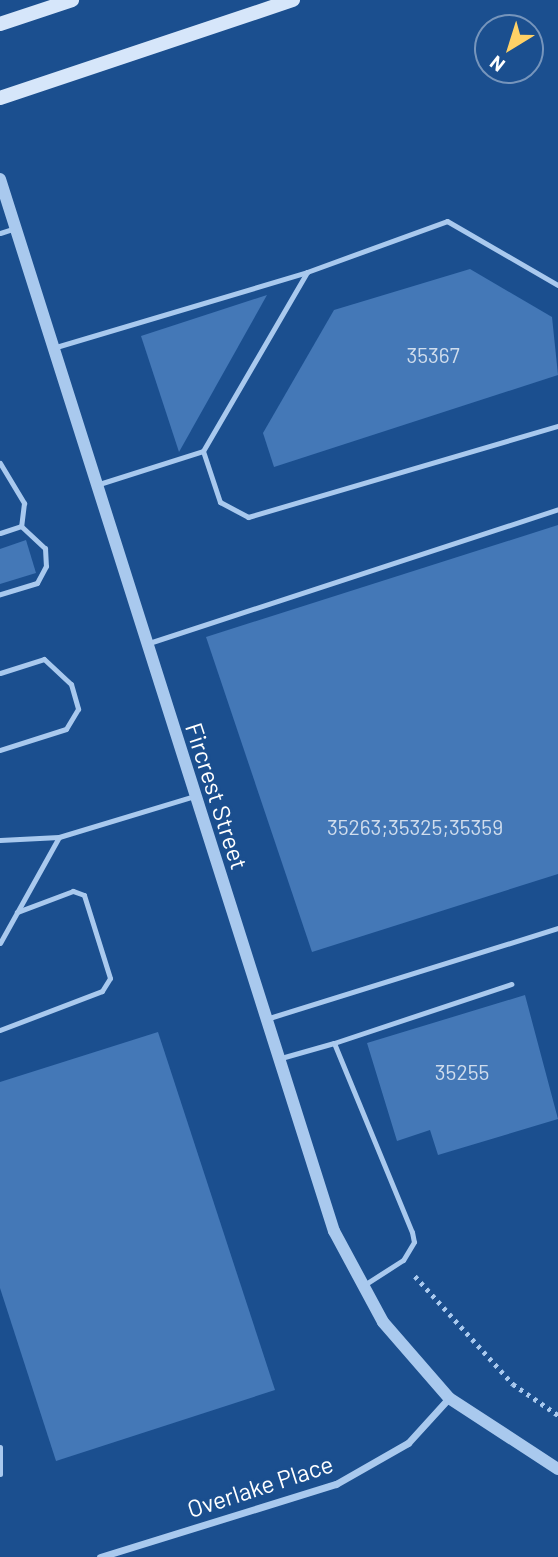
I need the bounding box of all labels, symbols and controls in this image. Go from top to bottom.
north arrow [474,14,544,84]
text: N [485,51,509,77]
house number: 35367 [406,342,460,368]
street label: Fircrest Street [180,719,254,873]
house number: 35263;35325;35359 [327,814,503,840]
house number: 35255 [435,1059,489,1085]
street label: Overlake Place [183,1449,337,1523]

